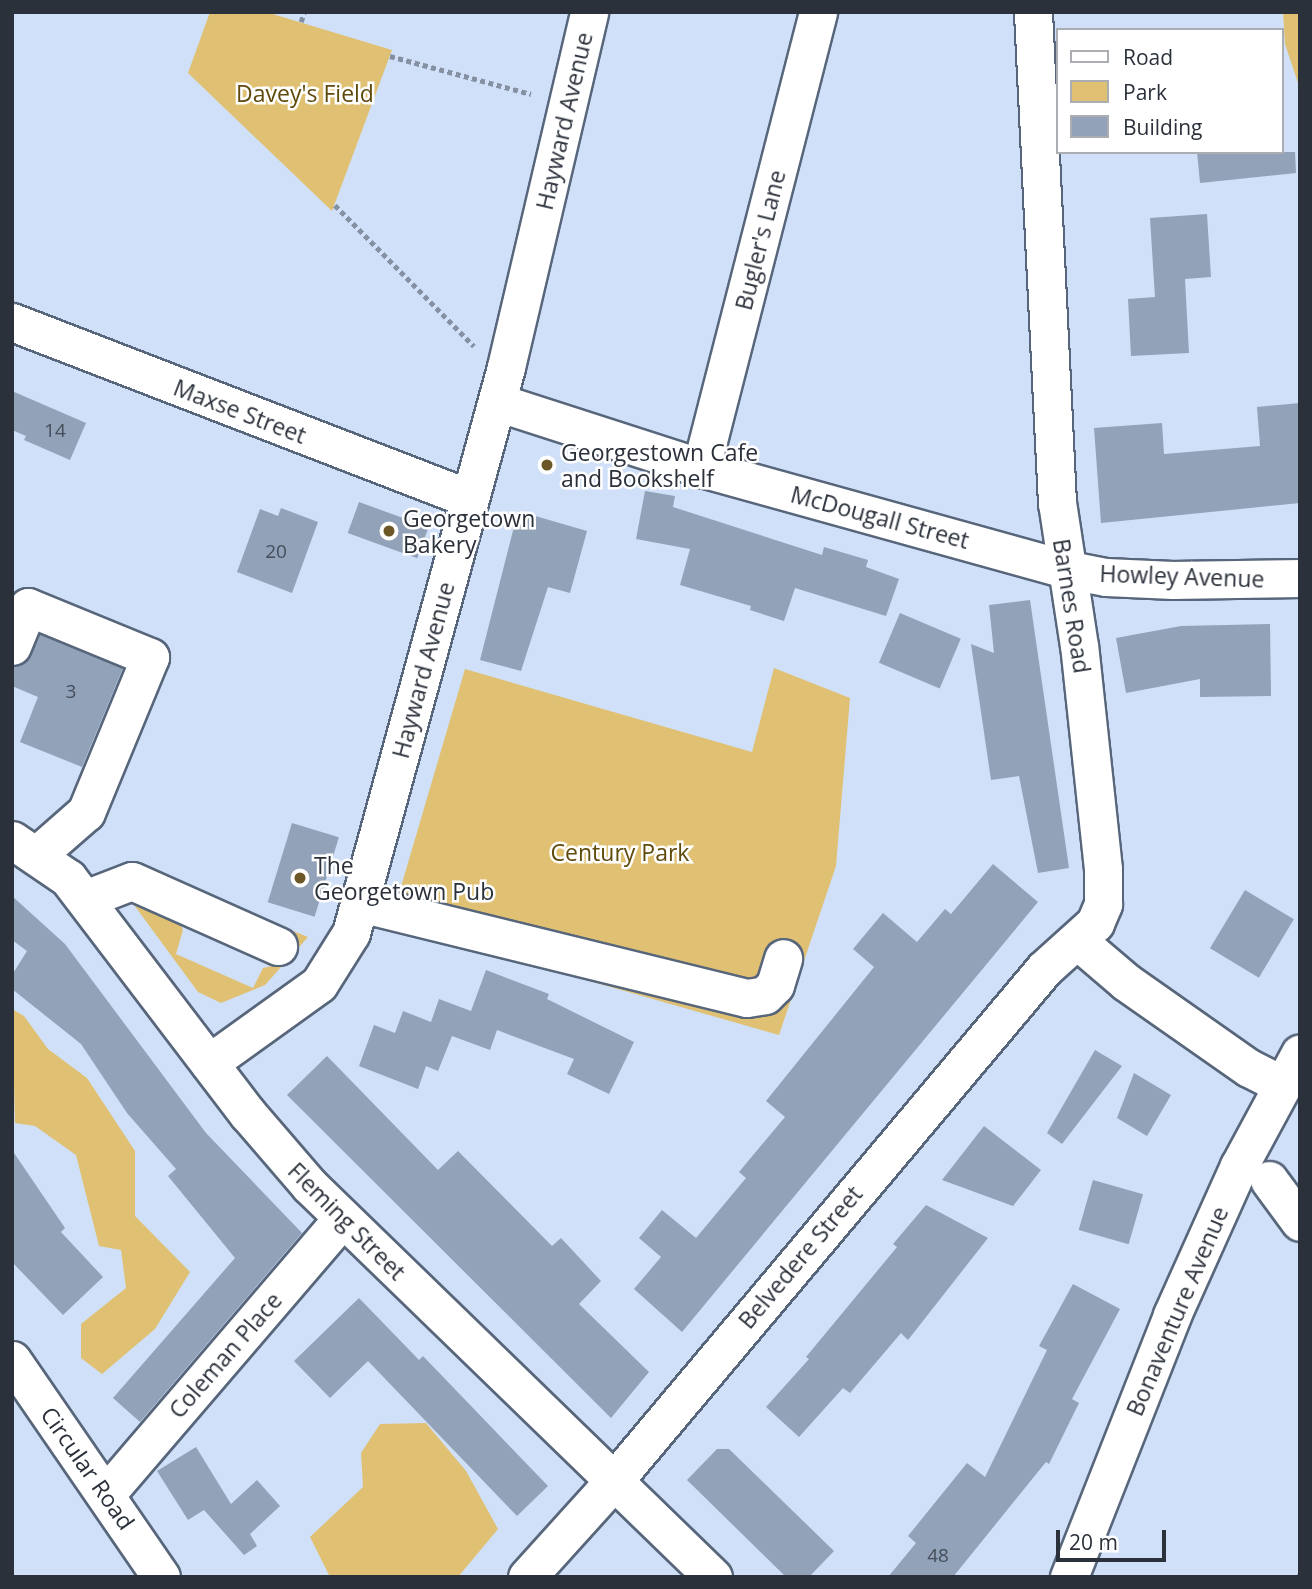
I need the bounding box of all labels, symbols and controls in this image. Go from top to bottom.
legend [1056,28,1284,154]
street label: Hayward Avenue [530,30,598,212]
text: Road [1123,43,1173,71]
text: Park [1123,78,1167,106]
park label: Davey's Field [236,79,374,107]
text: Building [1123,113,1202,141]
street label: Bugler's Lane [729,167,791,313]
street label: Maxse Street [170,373,310,449]
house number: 14 [44,420,66,442]
place label: Georgestown Cafe and Bookshelf [561,438,758,492]
marker: Georgestown Cafe and Bookshelf [539,457,555,473]
street label: McDougall Street [788,480,972,554]
place label: Georgetown Bakery [403,504,535,558]
marker: Georgetown Bakery [381,523,397,539]
street label: Barnes Road [1048,537,1096,675]
house number: 20 [265,541,287,563]
street label: Howley Avenue [1099,559,1265,593]
street label: Hayward Avenue [386,579,460,761]
house number: 3 [66,681,76,703]
park label: Century Park [551,838,689,866]
place label: The Georgetown Pub [314,851,494,905]
marker: The Georgetown Pub [292,870,308,886]
street label: Fleming Street [283,1157,411,1285]
street label: Belvedere Street [732,1180,868,1334]
street label: Bonaventure Avenue [1120,1202,1234,1420]
street label: Coleman Place [163,1286,287,1424]
street label: Circular Road [35,1401,141,1535]
scale bar [1060,1516,1170,1560]
text: 20 m [1069,1528,1118,1556]
house number: 48 [927,1545,949,1567]

